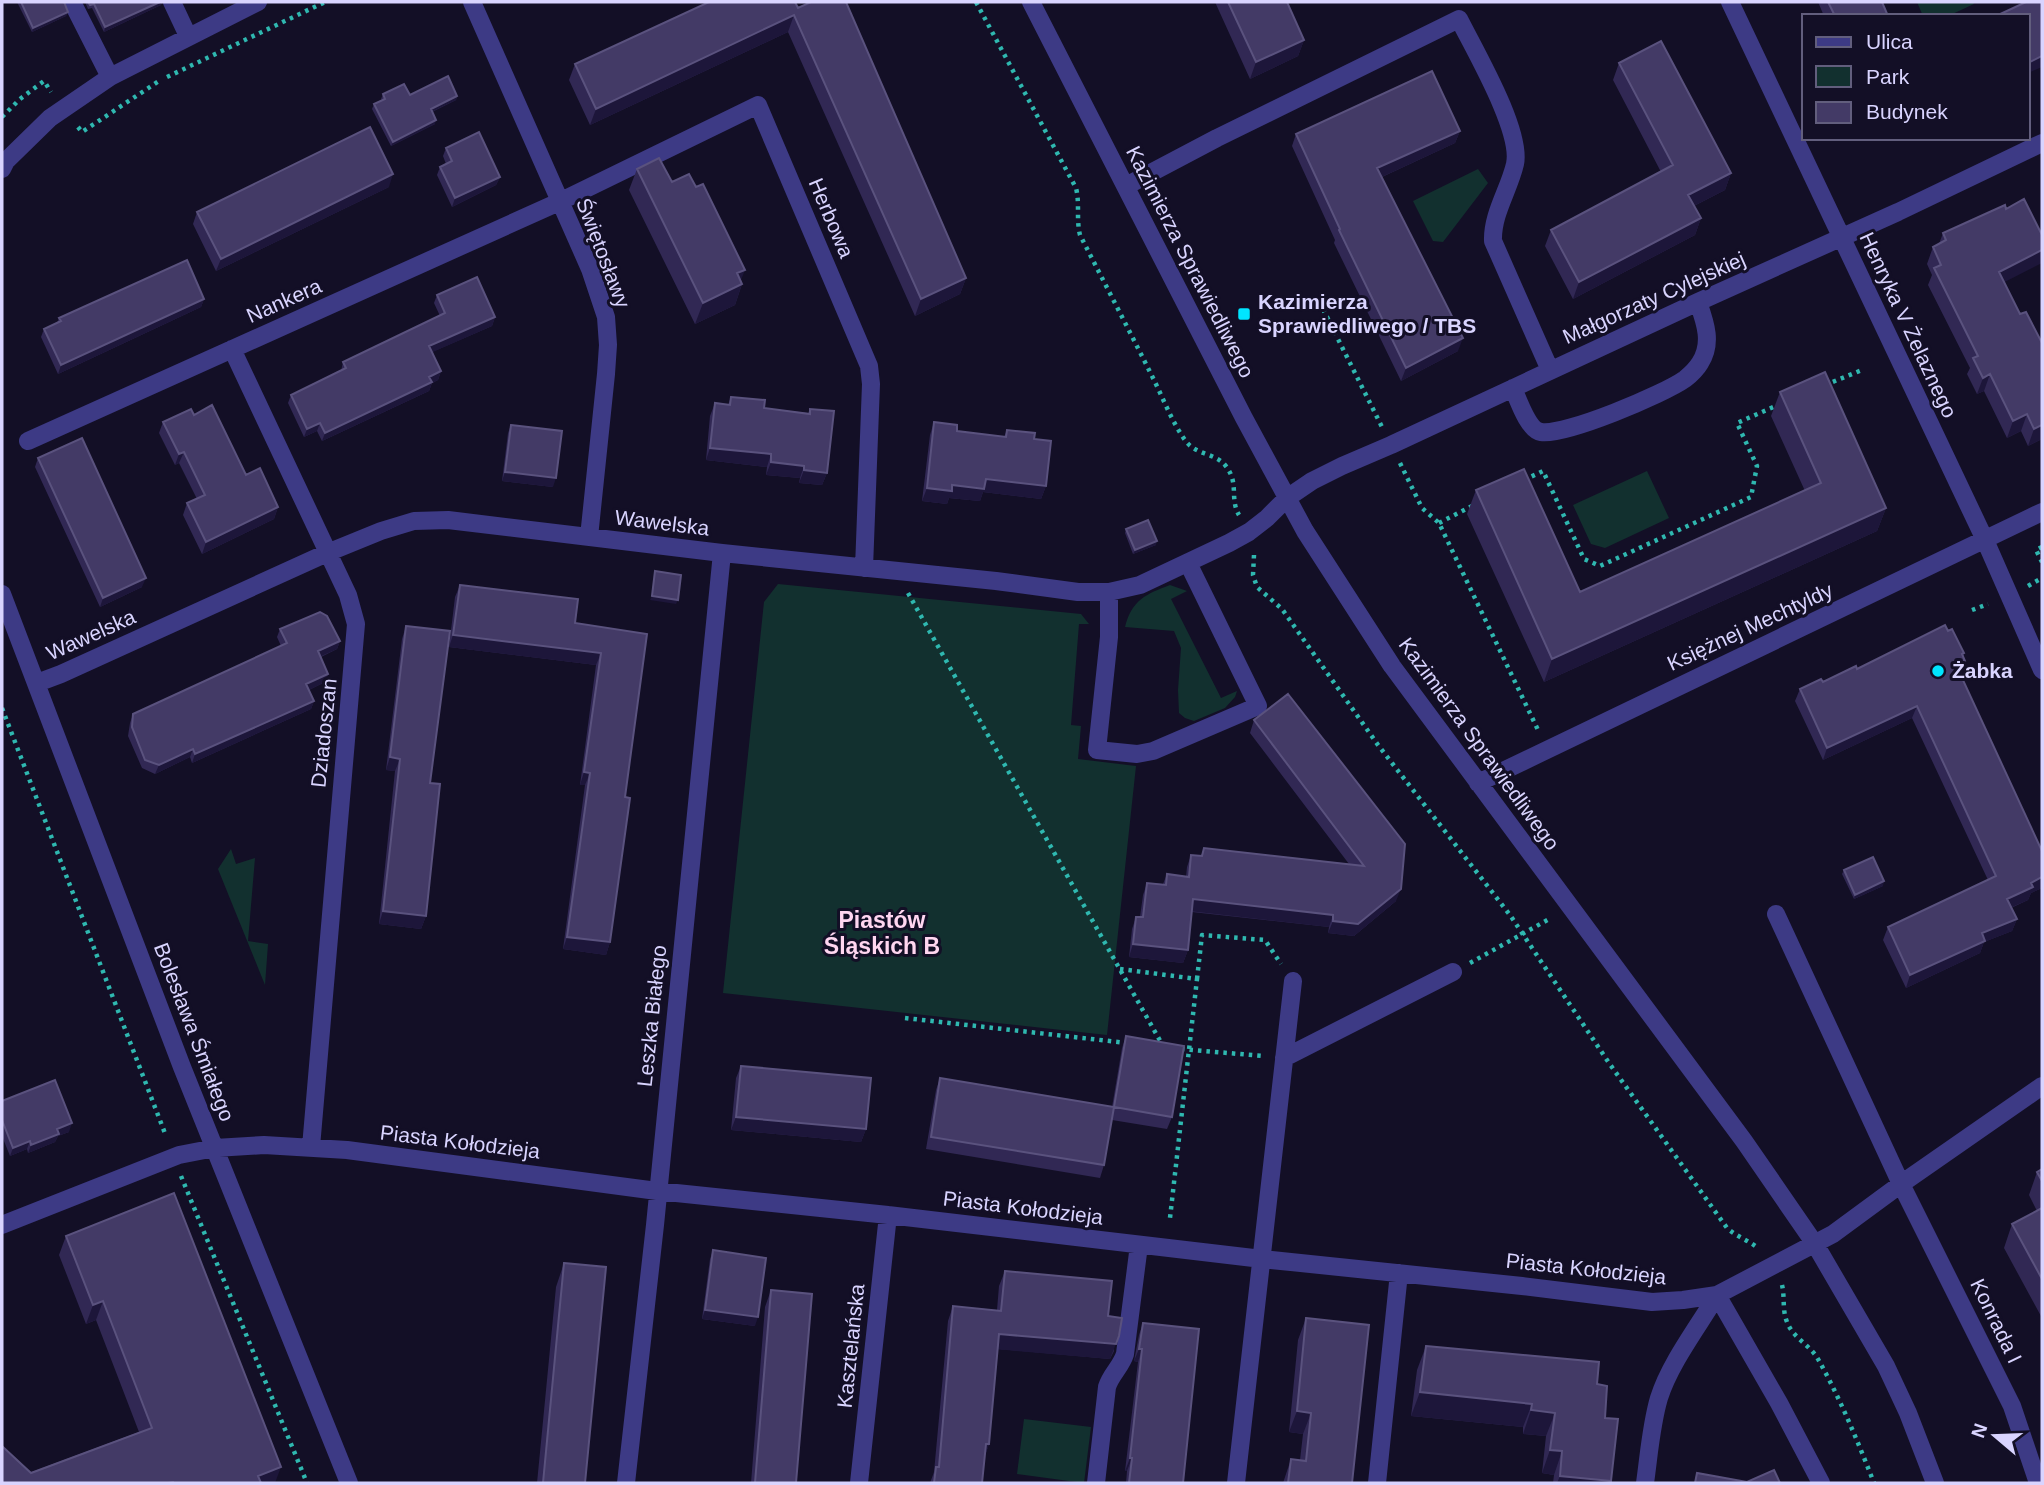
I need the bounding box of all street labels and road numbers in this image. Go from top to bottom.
street label: Kazimierza Sprawiedliwego [1122,142,1259,381]
street label: Herbowa [804,175,859,261]
street label: Świętosławy [572,195,635,311]
street label: Henryka V Żelaznego [1855,228,1962,421]
street label: Małgorzaty Cylejskiej [1559,247,1749,348]
street label: Nankera [243,274,325,327]
street label: Wawelska [614,505,711,540]
street label: Księżnej Mechtyldy [1663,578,1837,675]
street label: Wawelska [43,605,139,664]
street label: Kazimierza Sprawiedliwego [1395,633,1564,854]
street label: Dziadoszan [306,677,341,789]
street label: Bolesława Śmiałego [150,939,239,1124]
street label: Leszka Białego [633,944,670,1088]
street label: Piasta Kołodzieja [379,1120,542,1163]
street label: Piasta Kołodzieja [942,1186,1105,1229]
street label: Piasta Kołodzieja [1505,1249,1668,1288]
street label: Konrada I [1966,1275,2027,1367]
street label: Kasztelańska [833,1282,869,1409]

